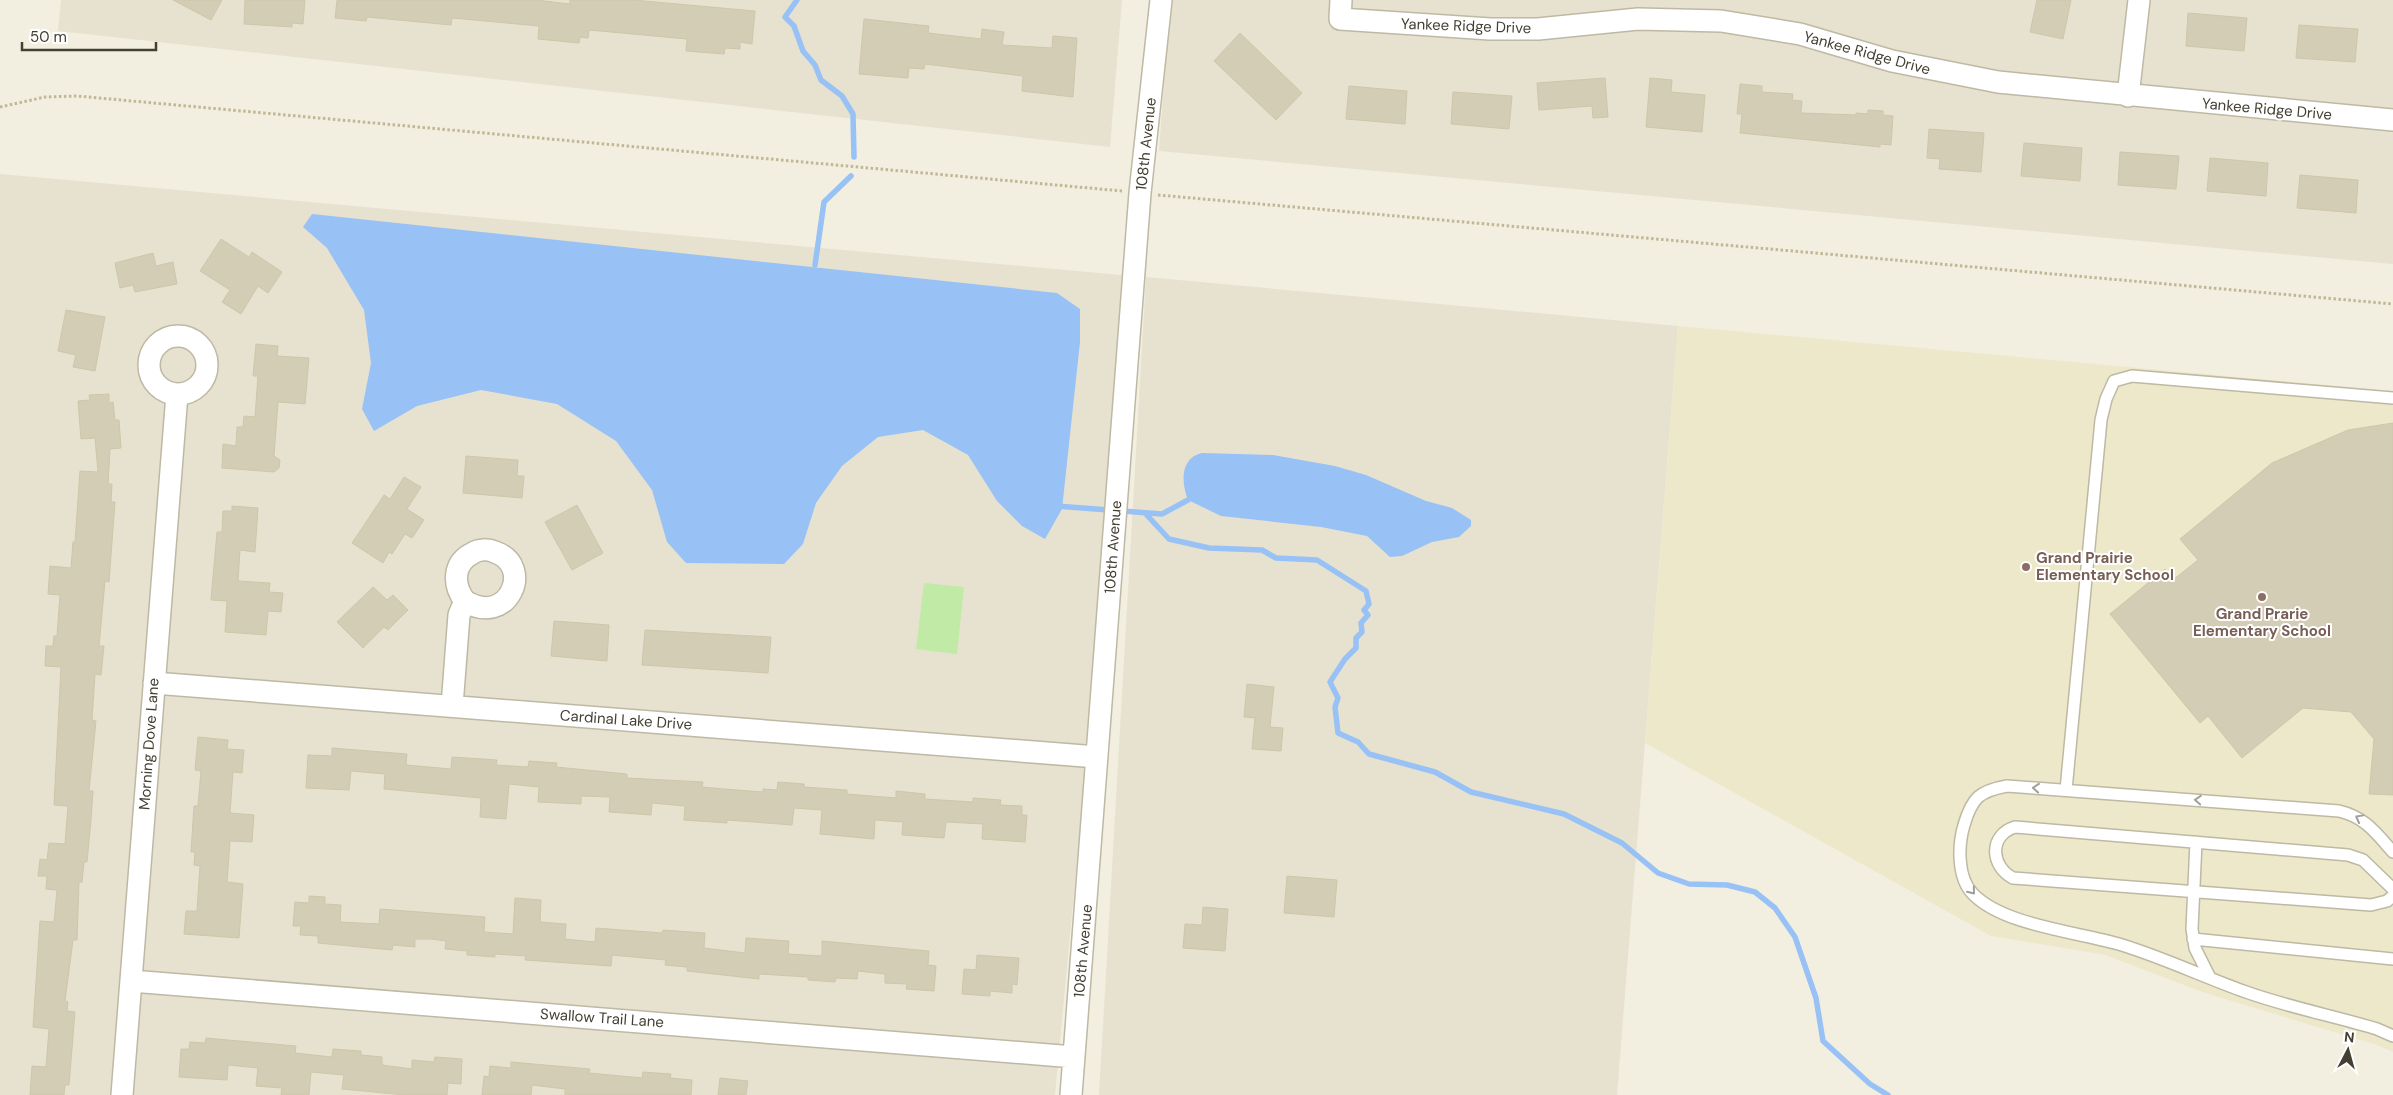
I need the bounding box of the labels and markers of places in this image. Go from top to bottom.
place label: Grand Prairie Elementary School [2036,548,2174,585]
marker: Grand Prairie Elementary School [2020,561,2032,573]
marker: Grand Prarie Elementary School [2256,591,2268,603]
place label: Grand Prarie Elementary School [2193,604,2331,641]

